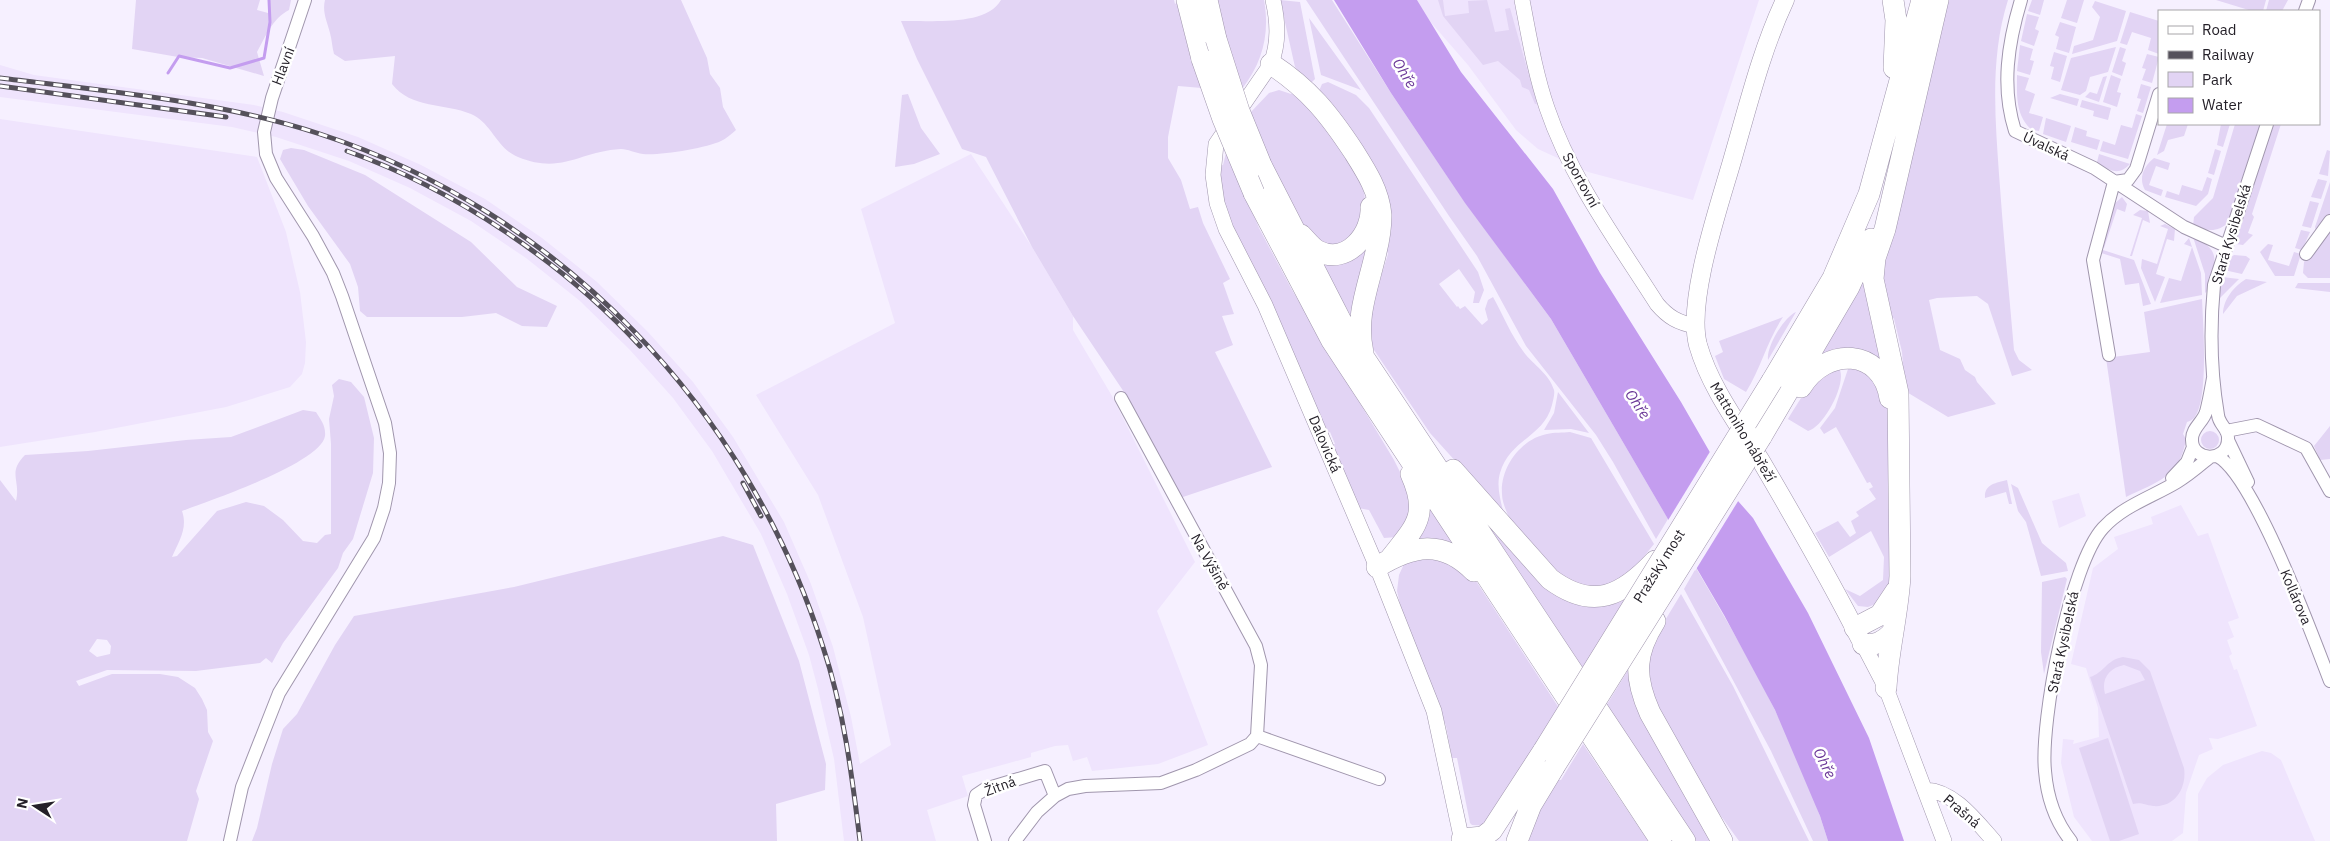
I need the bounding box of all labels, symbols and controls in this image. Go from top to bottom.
legend [2158,10,2320,125]
text: Road [2202,20,2237,39]
street label: Hlavní [268,44,299,88]
text: Railway [2202,45,2255,64]
water label: Ohře [1389,55,1421,92]
text: Park [2202,70,2232,89]
text: Water [2202,95,2243,114]
street label: Úvalská [2020,127,2073,165]
street label: Sportovní [1559,149,1604,211]
street label: Stará Kysibelská [2207,181,2255,286]
street label: Mattoniho nábřeží [1706,379,1780,486]
water label: Ohře [1621,386,1655,423]
street label: Dalovická [1305,413,1345,476]
street label: Pražský most [1629,526,1689,606]
street label: Na Výšině [1187,531,1233,594]
street label: Kollárova [2276,567,2316,628]
street label: Stará Kysibelská [2043,589,2083,695]
water label: Ohře [1809,745,1841,782]
street label: Žitná [982,771,1019,800]
north arrow [10,781,60,831]
street label: Prašná [1940,790,1985,832]
text: N [12,796,32,810]

